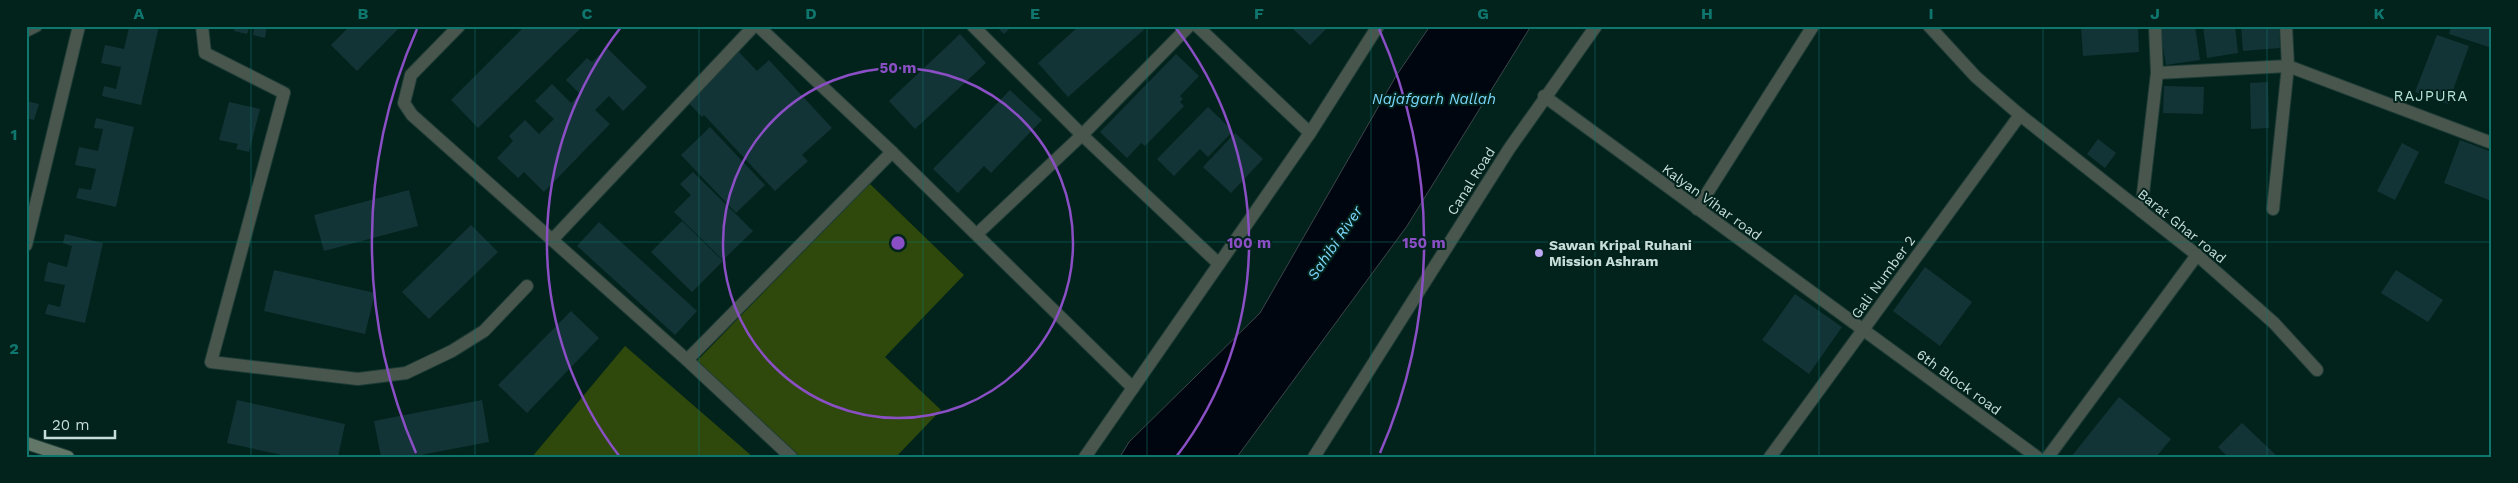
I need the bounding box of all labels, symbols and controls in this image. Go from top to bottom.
text: A [134,4,145,23]
text: B [358,4,369,23]
text: C [582,4,593,23]
text: D [805,4,817,23]
text: E [1030,4,1040,23]
text: F [1254,4,1264,23]
text: G [1477,4,1489,23]
text: H [1701,4,1713,23]
text: I [1928,4,1934,23]
text: J [2150,4,2160,23]
text: K [2373,4,2385,23]
text: 50 m [880,59,916,77]
district label: RAJPURA [2393,87,2469,105]
water label: Najafgarh Nallah [1372,90,1496,108]
text: 1 [11,125,17,144]
street label: Canal Road [1444,144,1498,218]
street label: Kalyan Vihar road [1659,161,1765,243]
street label: Barat Ghar road [2135,186,2229,266]
water label: Sahibi River [1304,202,1367,283]
street label: Gali Number 2 [1848,233,1918,321]
centre of rings [889,234,907,252]
text: 100 m [1227,234,1271,252]
text: 150 m [1402,234,1446,252]
place label: Sawan Kripal Ruhani Mission Ashram [1549,237,1692,269]
marker: Sawan Kripal Ruhani Mission Ashram [1533,247,1545,259]
text: 2 [9,339,19,358]
street label: 6th Block road [1914,346,2004,418]
scale bar [45,408,115,440]
text: 20 m [52,416,90,434]

